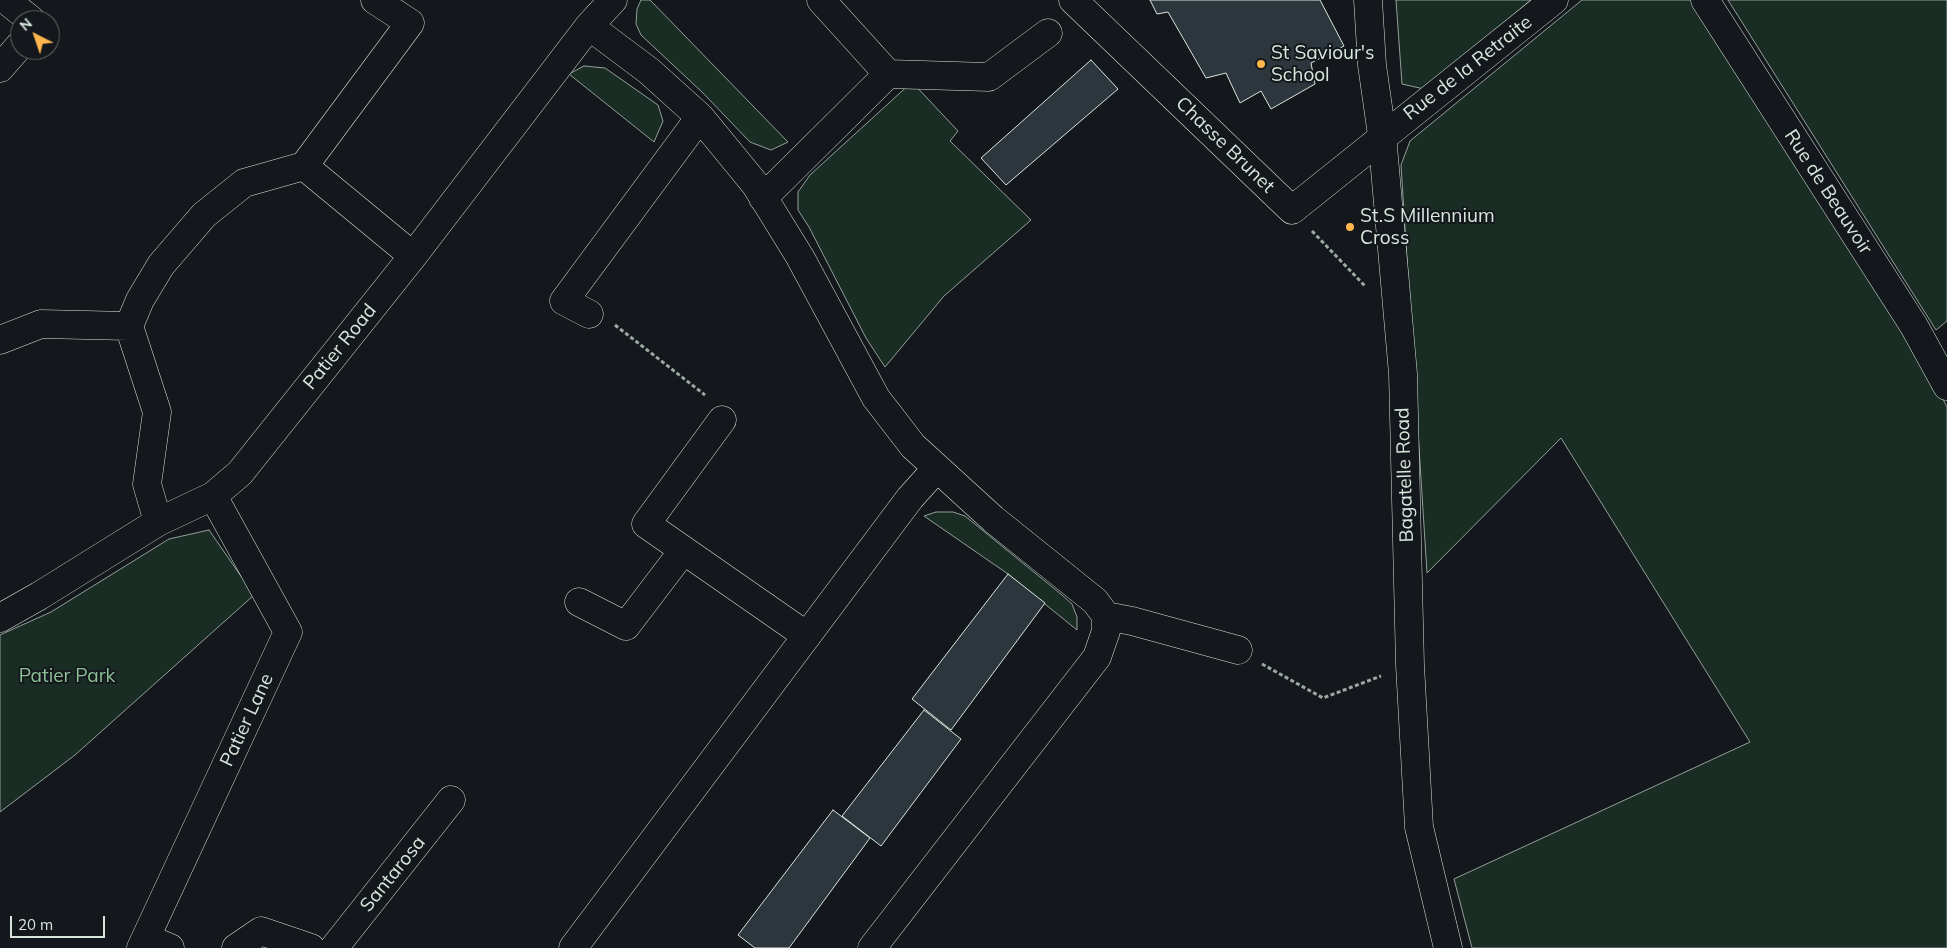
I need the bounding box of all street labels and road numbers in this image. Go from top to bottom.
street label: Rue de la Retraite [1399,11,1537,125]
street label: Chasse Brunet [1171,92,1279,198]
street label: Rue de Beauvoir [1779,125,1877,259]
street label: Patier Road [299,300,381,394]
street label: Bagatelle Road [1391,407,1419,543]
street label: Patier Lane [216,670,278,770]
street label: Santarosa [356,832,430,916]

